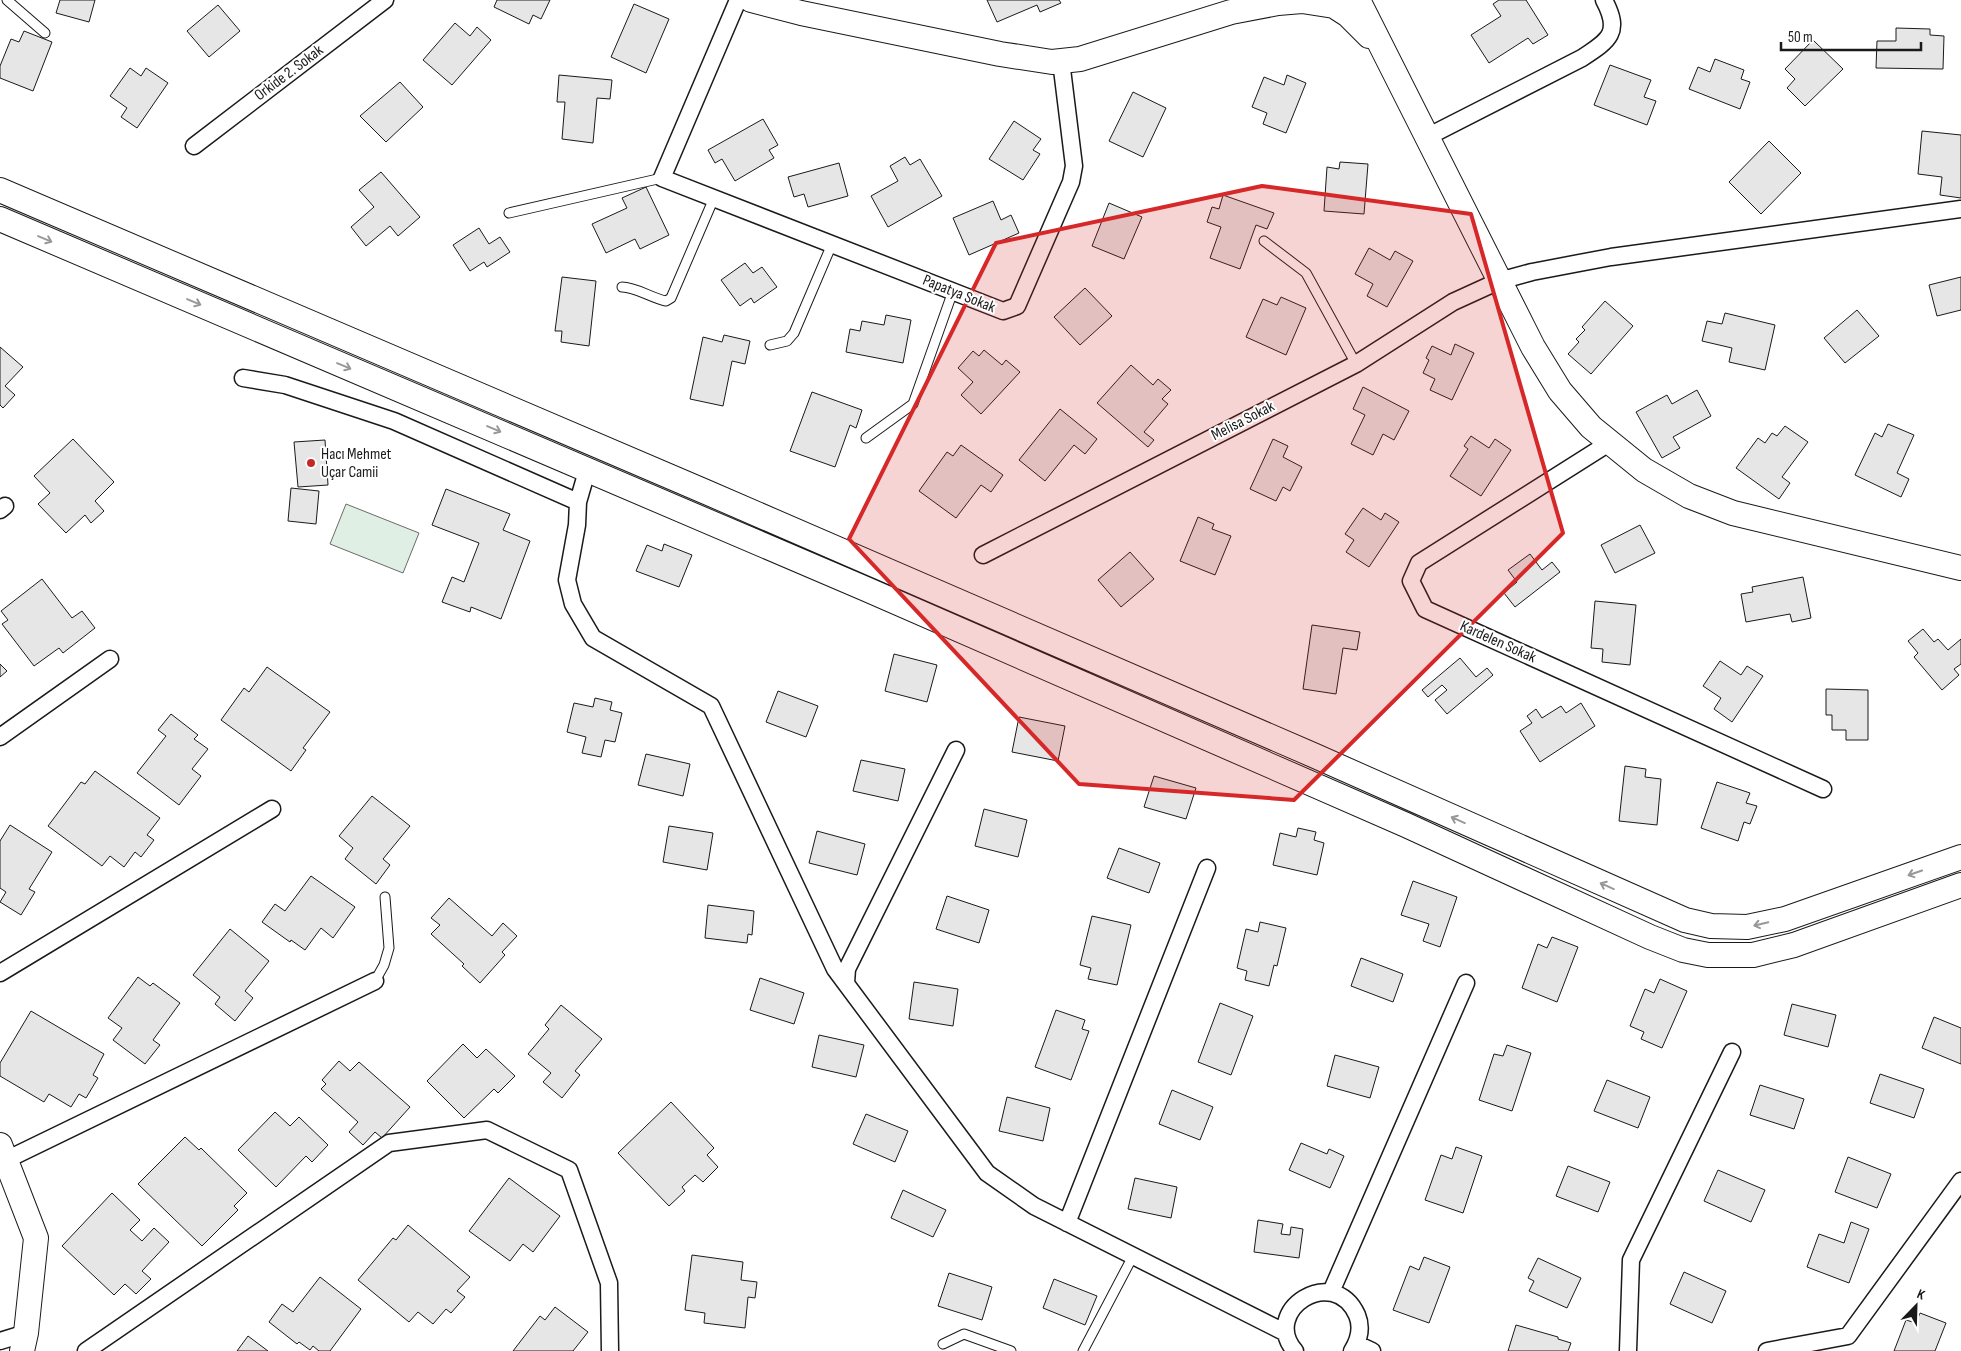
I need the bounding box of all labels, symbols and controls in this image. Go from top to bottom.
scale bar [1781,20,1921,52]
text: 50 m [1788,28,1813,47]
street label: Orkide 2. Sokak [251,41,327,105]
one-way arrow [37,234,52,244]
street label: Papatya Sokak [920,271,998,317]
one-way arrow [186,298,201,308]
one-way arrow [336,361,351,371]
street label: Melisa Sokak [1208,397,1278,445]
one-way arrow [486,425,501,434]
place label: Hacı Mehmet Uçar Camii [321,445,392,482]
marker: Hacı Mehmet Uçar Camii [305,457,317,469]
street label: Kardelen Sokak [1457,617,1539,667]
one-way arrow [1451,814,1466,824]
one-way arrow [1908,869,1923,878]
one-way arrow [1600,881,1615,890]
one-way arrow [1753,920,1769,929]
north arrow [1891,1281,1941,1331]
text: K [1914,1285,1927,1304]

